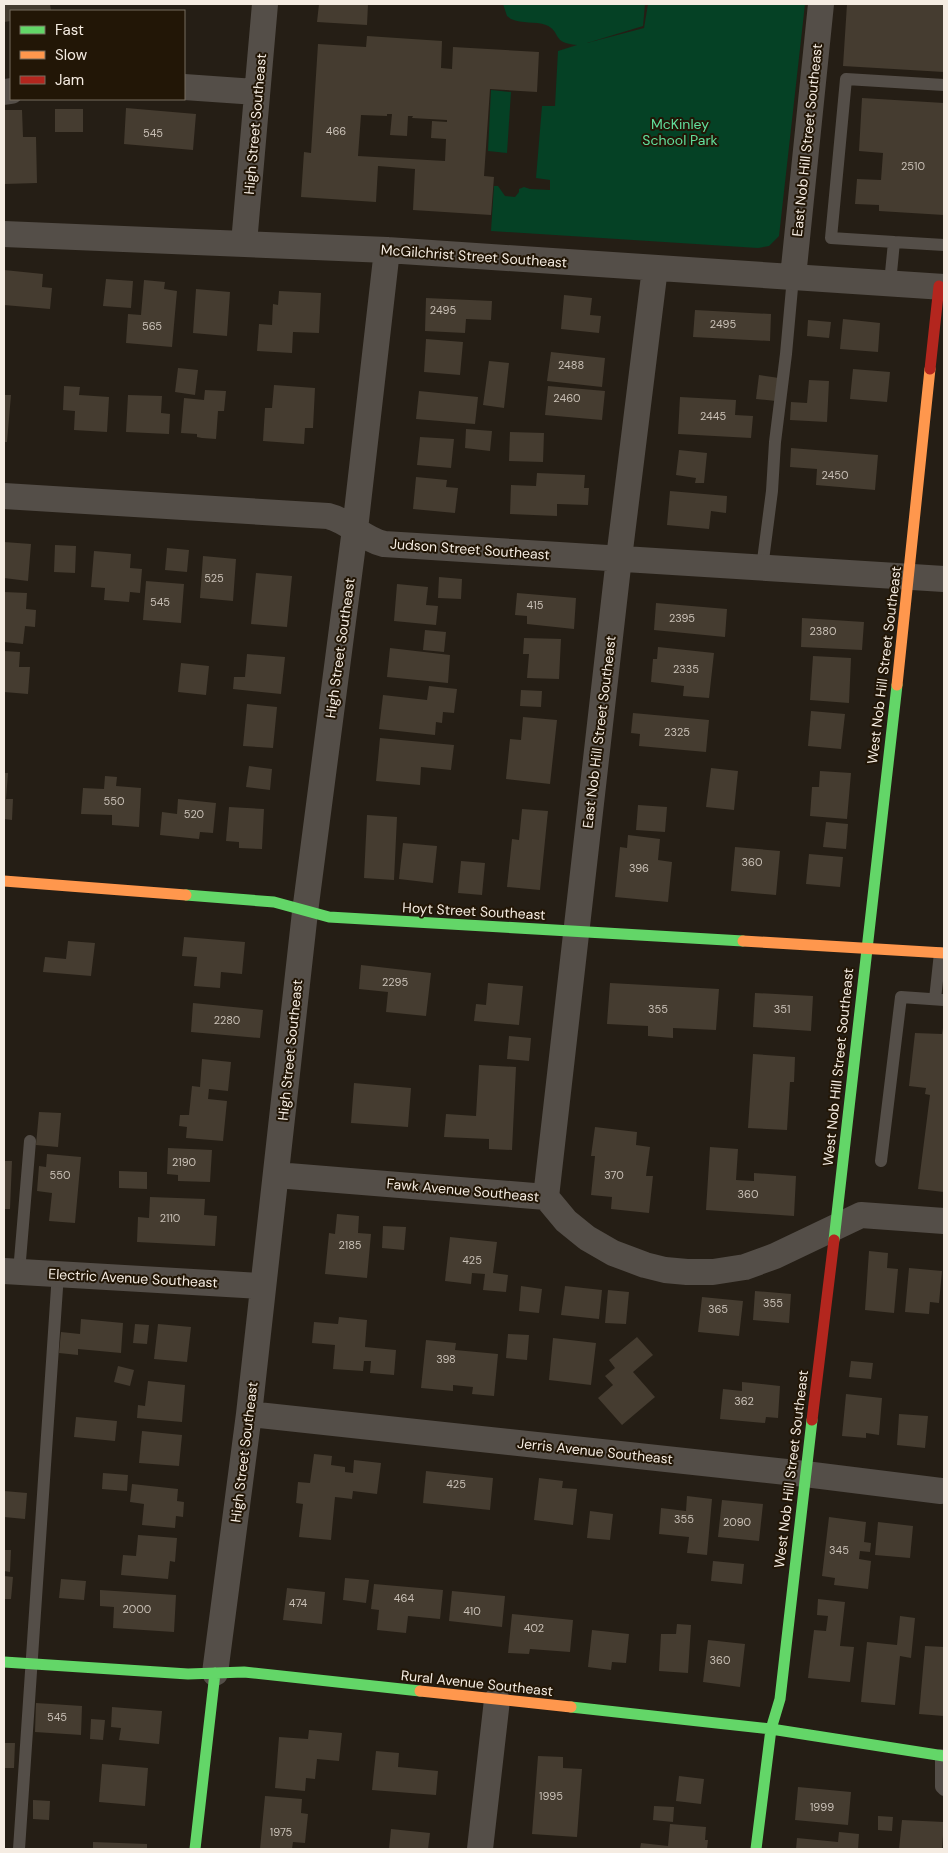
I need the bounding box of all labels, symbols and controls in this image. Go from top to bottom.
legend [10,10,185,100]
text: Fast [55,20,84,40]
street label: East Nob Hill Street Southeast [788,43,826,237]
text: Slow [55,45,88,65]
street label: High Street Southeast [240,53,270,195]
text: Jam [55,70,84,90]
park label: McKinley School Park [642,115,718,149]
house number: 466 [326,124,346,138]
house number: 545 [143,126,163,140]
house number: 2510 [901,159,925,173]
street label: McGilchrist Street Southeast [380,241,568,271]
house number: 2495 [430,303,457,317]
house number: 2495 [710,317,737,331]
house number: 565 [142,319,162,333]
house number: 2488 [558,358,584,372]
house number: 2460 [553,391,581,405]
house number: 2445 [700,409,726,423]
house number: 2450 [821,468,849,482]
street label: Judson Street Southeast [390,534,550,564]
street label: West Nob Hill Street Southeast [863,565,905,765]
house number: 525 [204,571,224,585]
street label: High Street Southeast [321,577,359,719]
house number: 545 [150,595,170,609]
house number: 415 [527,598,544,612]
house number: 2395 [669,611,695,625]
house number: 2380 [809,624,837,638]
street label: East Nob Hill Street Southeast [578,635,620,829]
house number: 2335 [673,662,699,676]
house number: 2325 [664,725,690,739]
house number: 550 [104,794,124,808]
house number: 520 [184,807,204,821]
house number: 360 [742,855,762,869]
house number: 396 [629,861,649,875]
street label: Hoyt Street Southeast [402,898,546,924]
street label: West Nob Hill Street Southeast [819,967,857,1167]
house number: 2295 [382,975,408,989]
street label: High Street Southeast [274,979,306,1121]
house number: 355 [648,1002,668,1016]
house number: 351 [774,1002,790,1016]
house number: 2280 [214,1013,240,1027]
house number: 2190 [172,1155,196,1169]
house number: 550 [50,1168,70,1182]
house number: 370 [604,1168,624,1182]
street label: Fawk Avenue Southeast [386,1174,540,1206]
house number: 360 [738,1187,758,1201]
house number: 2110 [160,1211,180,1225]
house number: 2185 [338,1238,362,1252]
house number: 425 [462,1253,482,1267]
street label: Electric Avenue Southeast [48,1265,218,1291]
house number: 355 [763,1296,783,1310]
house number: 365 [708,1302,728,1316]
house number: 398 [436,1352,456,1366]
street label: West Nob Hill Street Southeast [770,1369,812,1569]
street label: High Street Southeast [226,1381,262,1523]
house number: 362 [734,1394,754,1408]
street label: Jerris Avenue Southeast [516,1434,674,1468]
house number: 425 [446,1477,466,1491]
house number: 355 [674,1512,694,1526]
house number: 2090 [723,1515,751,1529]
house number: 345 [829,1543,849,1557]
house number: 464 [394,1591,414,1605]
house number: 474 [289,1596,308,1610]
house number: 2000 [123,1602,151,1616]
house number: 410 [463,1604,481,1618]
house number: 402 [524,1621,544,1635]
house number: 360 [710,1653,730,1667]
street label: Rural Avenue Southeast [400,1666,554,1700]
house number: 545 [47,1710,67,1724]
house number: 1995 [539,1789,563,1803]
house number: 1999 [810,1800,834,1814]
house number: 1975 [270,1825,292,1839]

